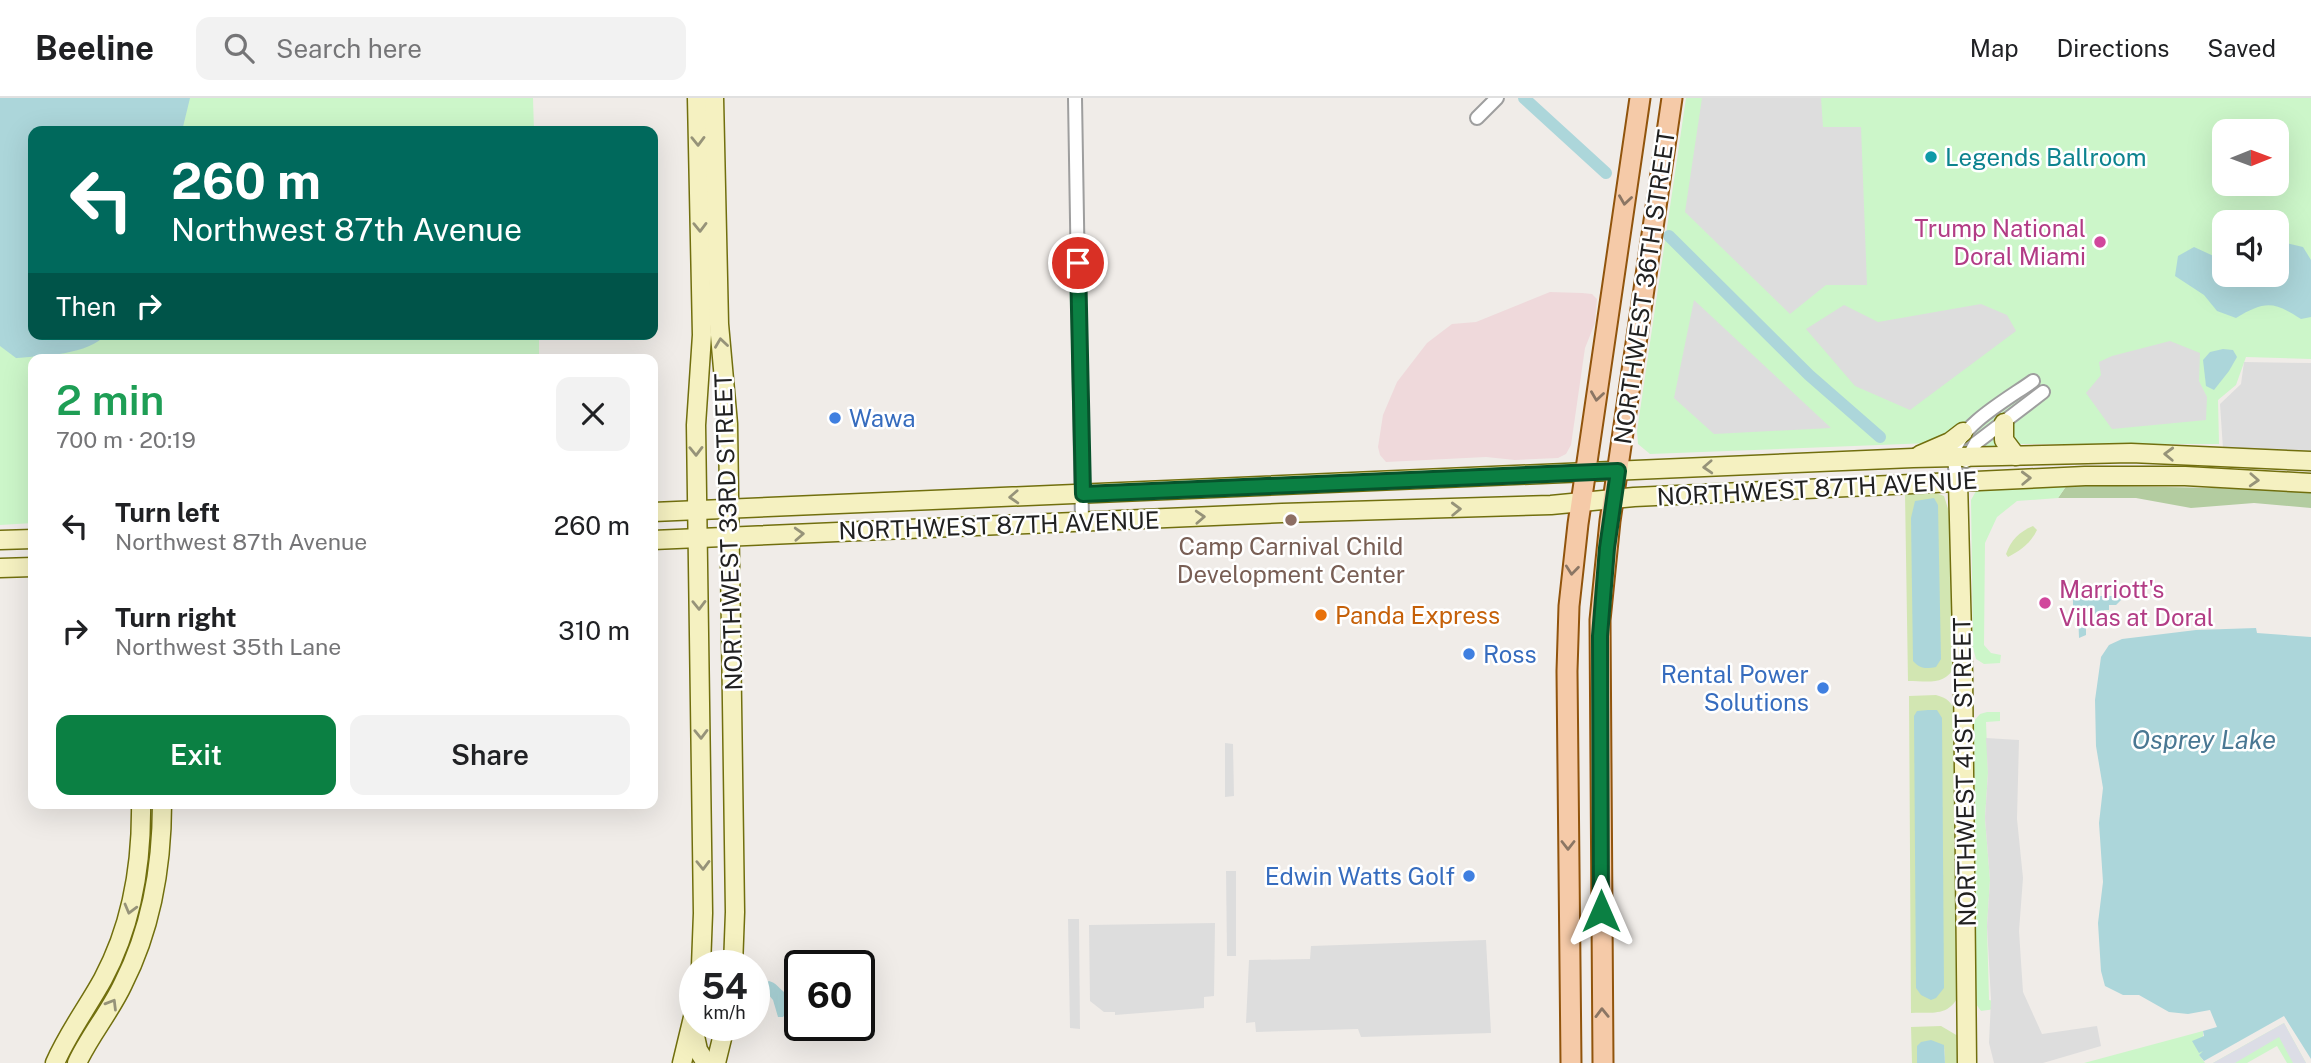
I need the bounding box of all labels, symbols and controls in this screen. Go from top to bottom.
search box [196,17,686,80]
text: Beeline [35,29,154,67]
icon: search [220,29,258,67]
text: Search here [276,33,422,64]
text: Map [1970,34,2019,62]
text: Directions [2057,34,2169,62]
text: Saved [2207,34,2276,62]
north arrow [2212,119,2289,196]
map controls [2212,119,2289,287]
street label: NORTHWEST 36TH STREET [1608,128,1680,446]
one-way arrow [690,136,706,146]
place label: Legends Ballroom [1945,143,2147,171]
marker: Legends Ballroom [1923,149,1939,165]
text: 260 m [171,152,321,210]
icon: left [56,154,147,245]
one-way arrow [1618,194,1633,205]
button: sound [2212,210,2289,287]
text: Northwest 87th Avenue [171,211,522,248]
place label: Trump National Doral Miami [1914,214,2086,270]
one-way arrow [692,222,708,232]
pin [1048,233,1108,293]
marker: Trump National Doral Miami [2092,234,2108,250]
icon: arrive [1059,244,1097,282]
icon: right [130,287,168,325]
text: Then [56,291,116,322]
one-way arrow [714,337,729,349]
street label: NORTHWEST 33RD STREET [708,373,748,691]
text: 2 min [56,375,164,424]
button: close [556,377,630,451]
one-way arrow [1590,390,1605,402]
place label: Wawa [849,404,915,432]
marker: Wawa [827,410,843,426]
text: 700 m · 20:19 [56,426,196,453]
one-way arrow [689,446,704,457]
one-way arrow [2164,446,2175,461]
one-way arrow [1703,459,1714,474]
street label: NORTHWEST 87TH AVENUE [1656,466,1978,510]
one-way arrow [2021,471,2032,486]
one-way arrow [2249,472,2260,487]
one-way arrow [1009,489,1020,504]
text: Turn left [115,497,220,528]
one-way arrow [1451,501,1462,516]
street label: NORTHWEST 87TH AVENUE [838,505,1160,545]
icon: left [56,507,94,545]
one-way arrow [1194,509,1205,524]
text: 260 m [554,510,630,541]
marker: Camp Carnival Child Development Center [1283,512,1299,528]
one-way arrow [794,526,805,541]
text: Northwest 87th Avenue [115,528,367,555]
place label: Camp Carnival Child Development Center [1177,532,1405,588]
one-way arrow [1565,564,1580,576]
place label: Marriott's Villas at Doral [2059,575,2214,631]
marker: Marriott's Villas at Doral [2037,595,2053,611]
one-way arrow [691,600,707,611]
place label: Panda Express [1335,601,1500,629]
text: Turn right [115,602,237,633]
marker: Panda Express [1313,607,1329,623]
icon: right [56,612,94,650]
text: 310 m [558,615,630,646]
street label: NORTHWEST 41ST STREET [1947,617,1981,927]
text: Northwest 35th Lane [115,633,341,660]
place label: Ross [1483,640,1537,668]
marker: Ross [1461,646,1477,662]
place label: Rental Power Solutions [1661,660,1809,716]
marker: Rental Power Solutions [1815,680,1831,696]
button: Exit [56,715,336,795]
button: Share [350,715,630,795]
water label: Osprey Lake [2132,724,2276,755]
one-way arrow [693,729,709,740]
one-way arrow [1560,840,1576,851]
one-way arrow [695,859,710,870]
place label: Edwin Watts Golf [1265,862,1455,890]
marker: Edwin Watts Golf [1461,868,1477,884]
position arrow [1564,874,1638,948]
one-way arrow [124,903,138,915]
speed limit sign: 60 [784,950,875,1041]
text: 54 [701,966,748,1007]
one-way arrow [104,999,117,1012]
text: km/h [703,1002,746,1023]
one-way arrow [1594,1008,1610,1018]

